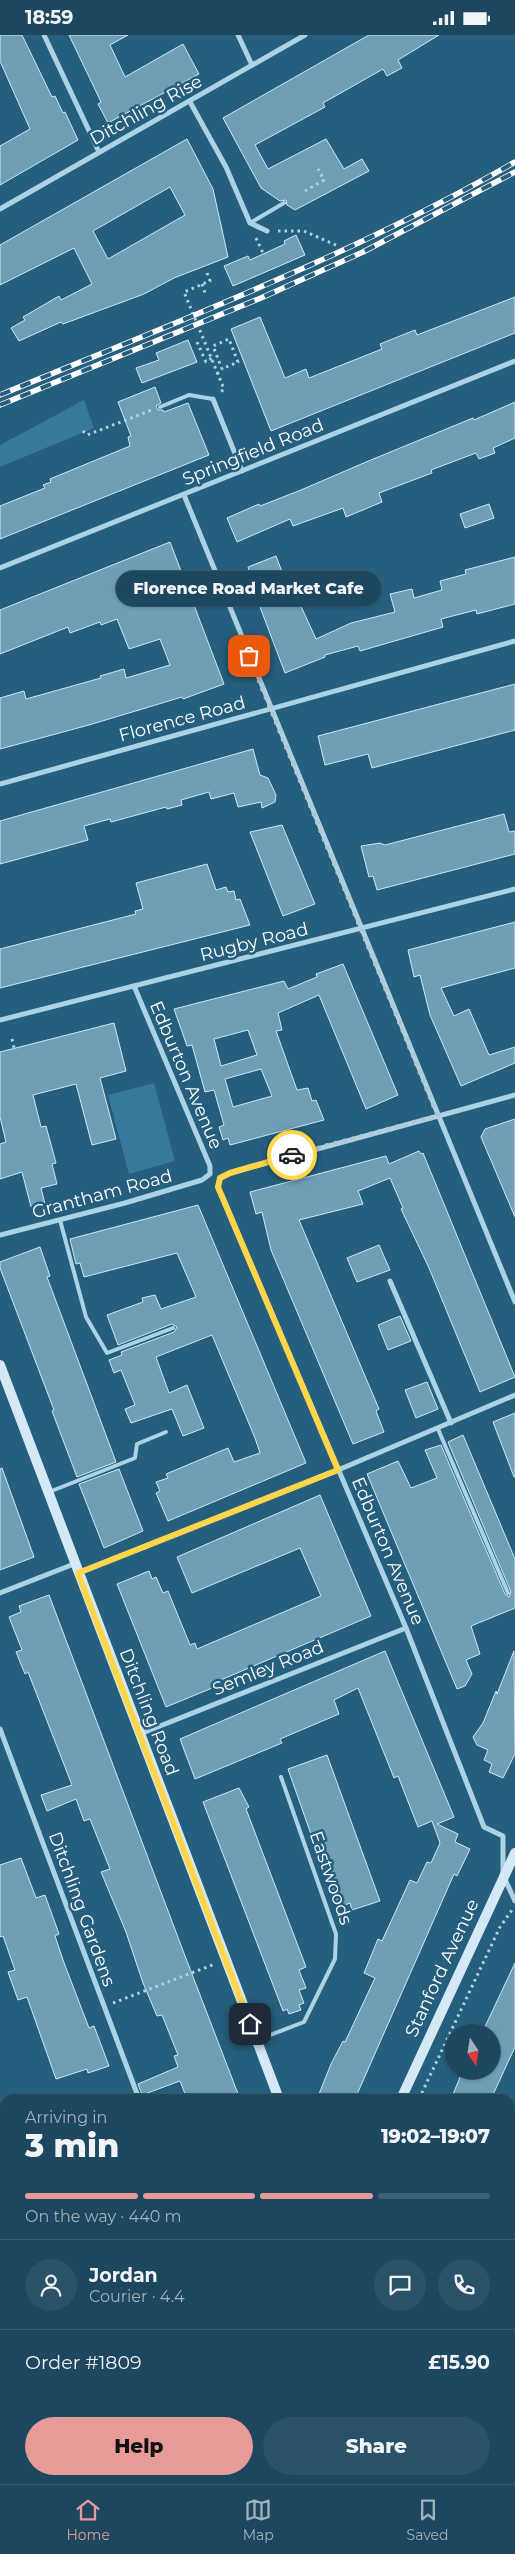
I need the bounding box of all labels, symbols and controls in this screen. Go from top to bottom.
text: 18:59 [25,6,73,29]
street label: Ditchling Rise [86,70,206,150]
street label: Springfield Road [179,414,327,490]
callout: Florence Road Market Cafe [116,571,382,606]
text: Florence Road Market Cafe [133,579,364,598]
pin [228,635,270,677]
icon: bag [235,642,263,670]
street label: Florence Road [116,692,248,746]
street label: Rugby Road [198,918,310,966]
street label: Edburton Avenue [145,998,227,1153]
courier [267,1130,317,1180]
icon: car [278,1141,306,1169]
street label: Grantham Road [30,1165,174,1223]
street label: Edburton Avenue [347,1474,429,1629]
street label: Semley Road [209,1636,327,1700]
street label: Ditchling Road [115,1645,183,1779]
street label: Eastwoods [305,1828,357,1928]
street label: Ditchling Gardens [44,1829,120,1990]
street label: Stanford Avenue [400,1895,484,2041]
pin [229,2003,271,2045]
icon: home [236,2010,264,2038]
north arrow [445,2024,500,2079]
map controls [445,2024,500,2079]
text: Arriving in [25,2108,107,2127]
text: 19:02–19:07 [381,2125,490,2148]
text: 3 min [25,2126,119,2165]
text: On the way · 440 m [25,2207,181,2226]
button: person [25,2259,77,2311]
button: chat [374,2259,426,2311]
button: phone [438,2259,490,2311]
text: Jordan [89,2264,158,2287]
text: Courier · 4.4 [89,2287,185,2306]
text: Order #1809 [25,2351,142,2374]
text: £15.90 [428,2351,490,2374]
button: Help [25,2417,253,2475]
button: Share [263,2417,490,2475]
tab: Home [66,2496,110,2544]
tab: Map [243,2496,274,2544]
tab: Saved [407,2496,449,2544]

